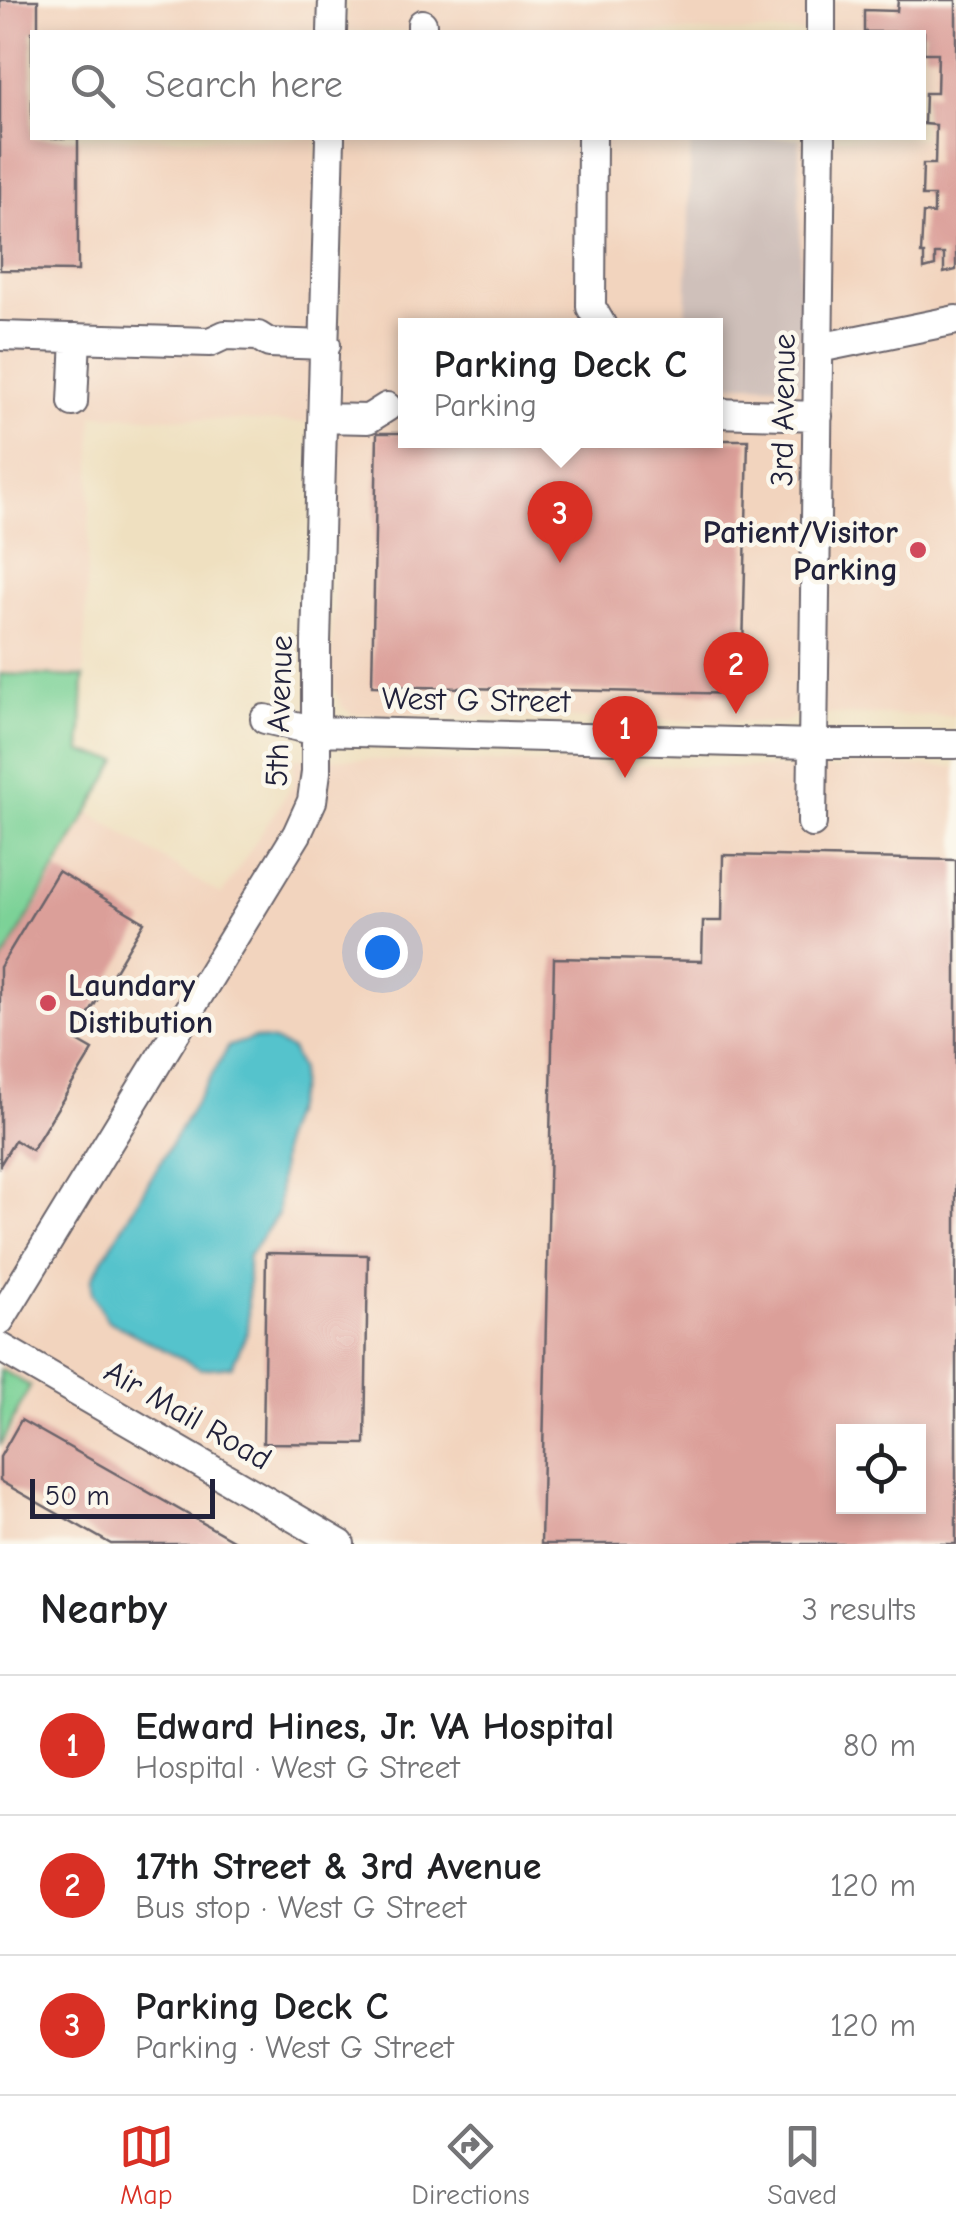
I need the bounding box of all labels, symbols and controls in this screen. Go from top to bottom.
search box [30,30,926,140]
icon: search [65,58,120,113]
text: Search here [145,63,343,107]
popup [398,318,723,448]
street label: 3rd Avenue [763,333,803,487]
text: Parking Deck C [434,343,687,387]
text: Parking [434,387,537,424]
pin: 3 [528,480,592,563]
place label: Patient/Visitor Parking [703,514,898,588]
marker: Patient/Visitor Parking [907,539,929,561]
pin: 2 [704,632,768,714]
street label: 5th Avenue [258,635,300,787]
street label: West G Street [381,680,571,720]
pin: 1 [592,696,658,778]
your location [357,927,408,978]
place label: Laundary Distibution [68,967,213,1041]
marker: Laundary Distibution [37,992,59,1014]
street label: Air Mail Road [98,1352,278,1478]
map controls [836,1424,926,1514]
button: locate [836,1424,926,1514]
scale bar [30,1474,215,1518]
text: 50 m [45,1480,110,1512]
text: Nearby [40,1585,167,1634]
text: 3 results [802,1591,916,1628]
text: Edward Hines, Jr. VA Hospital [135,1705,614,1749]
text: 1 [66,1727,79,1764]
text: 80 m [843,1727,916,1764]
text: Hospital · West G Street [135,1749,460,1786]
text: 17th Street & 3rd Avenue [135,1845,541,1889]
text: 2 [65,1867,80,1904]
text: 120 m [830,1867,916,1904]
text: Bus stop · West G Street [135,1889,466,1926]
text: Parking Deck C [135,1985,388,2029]
text: 3 [65,2007,80,2044]
text: 120 m [830,2007,916,2044]
text: Parking · West G Street [135,2029,454,2066]
tab: Map [119,2119,174,2211]
tab: Directions [411,2119,530,2211]
tab: Saved [767,2119,837,2211]

